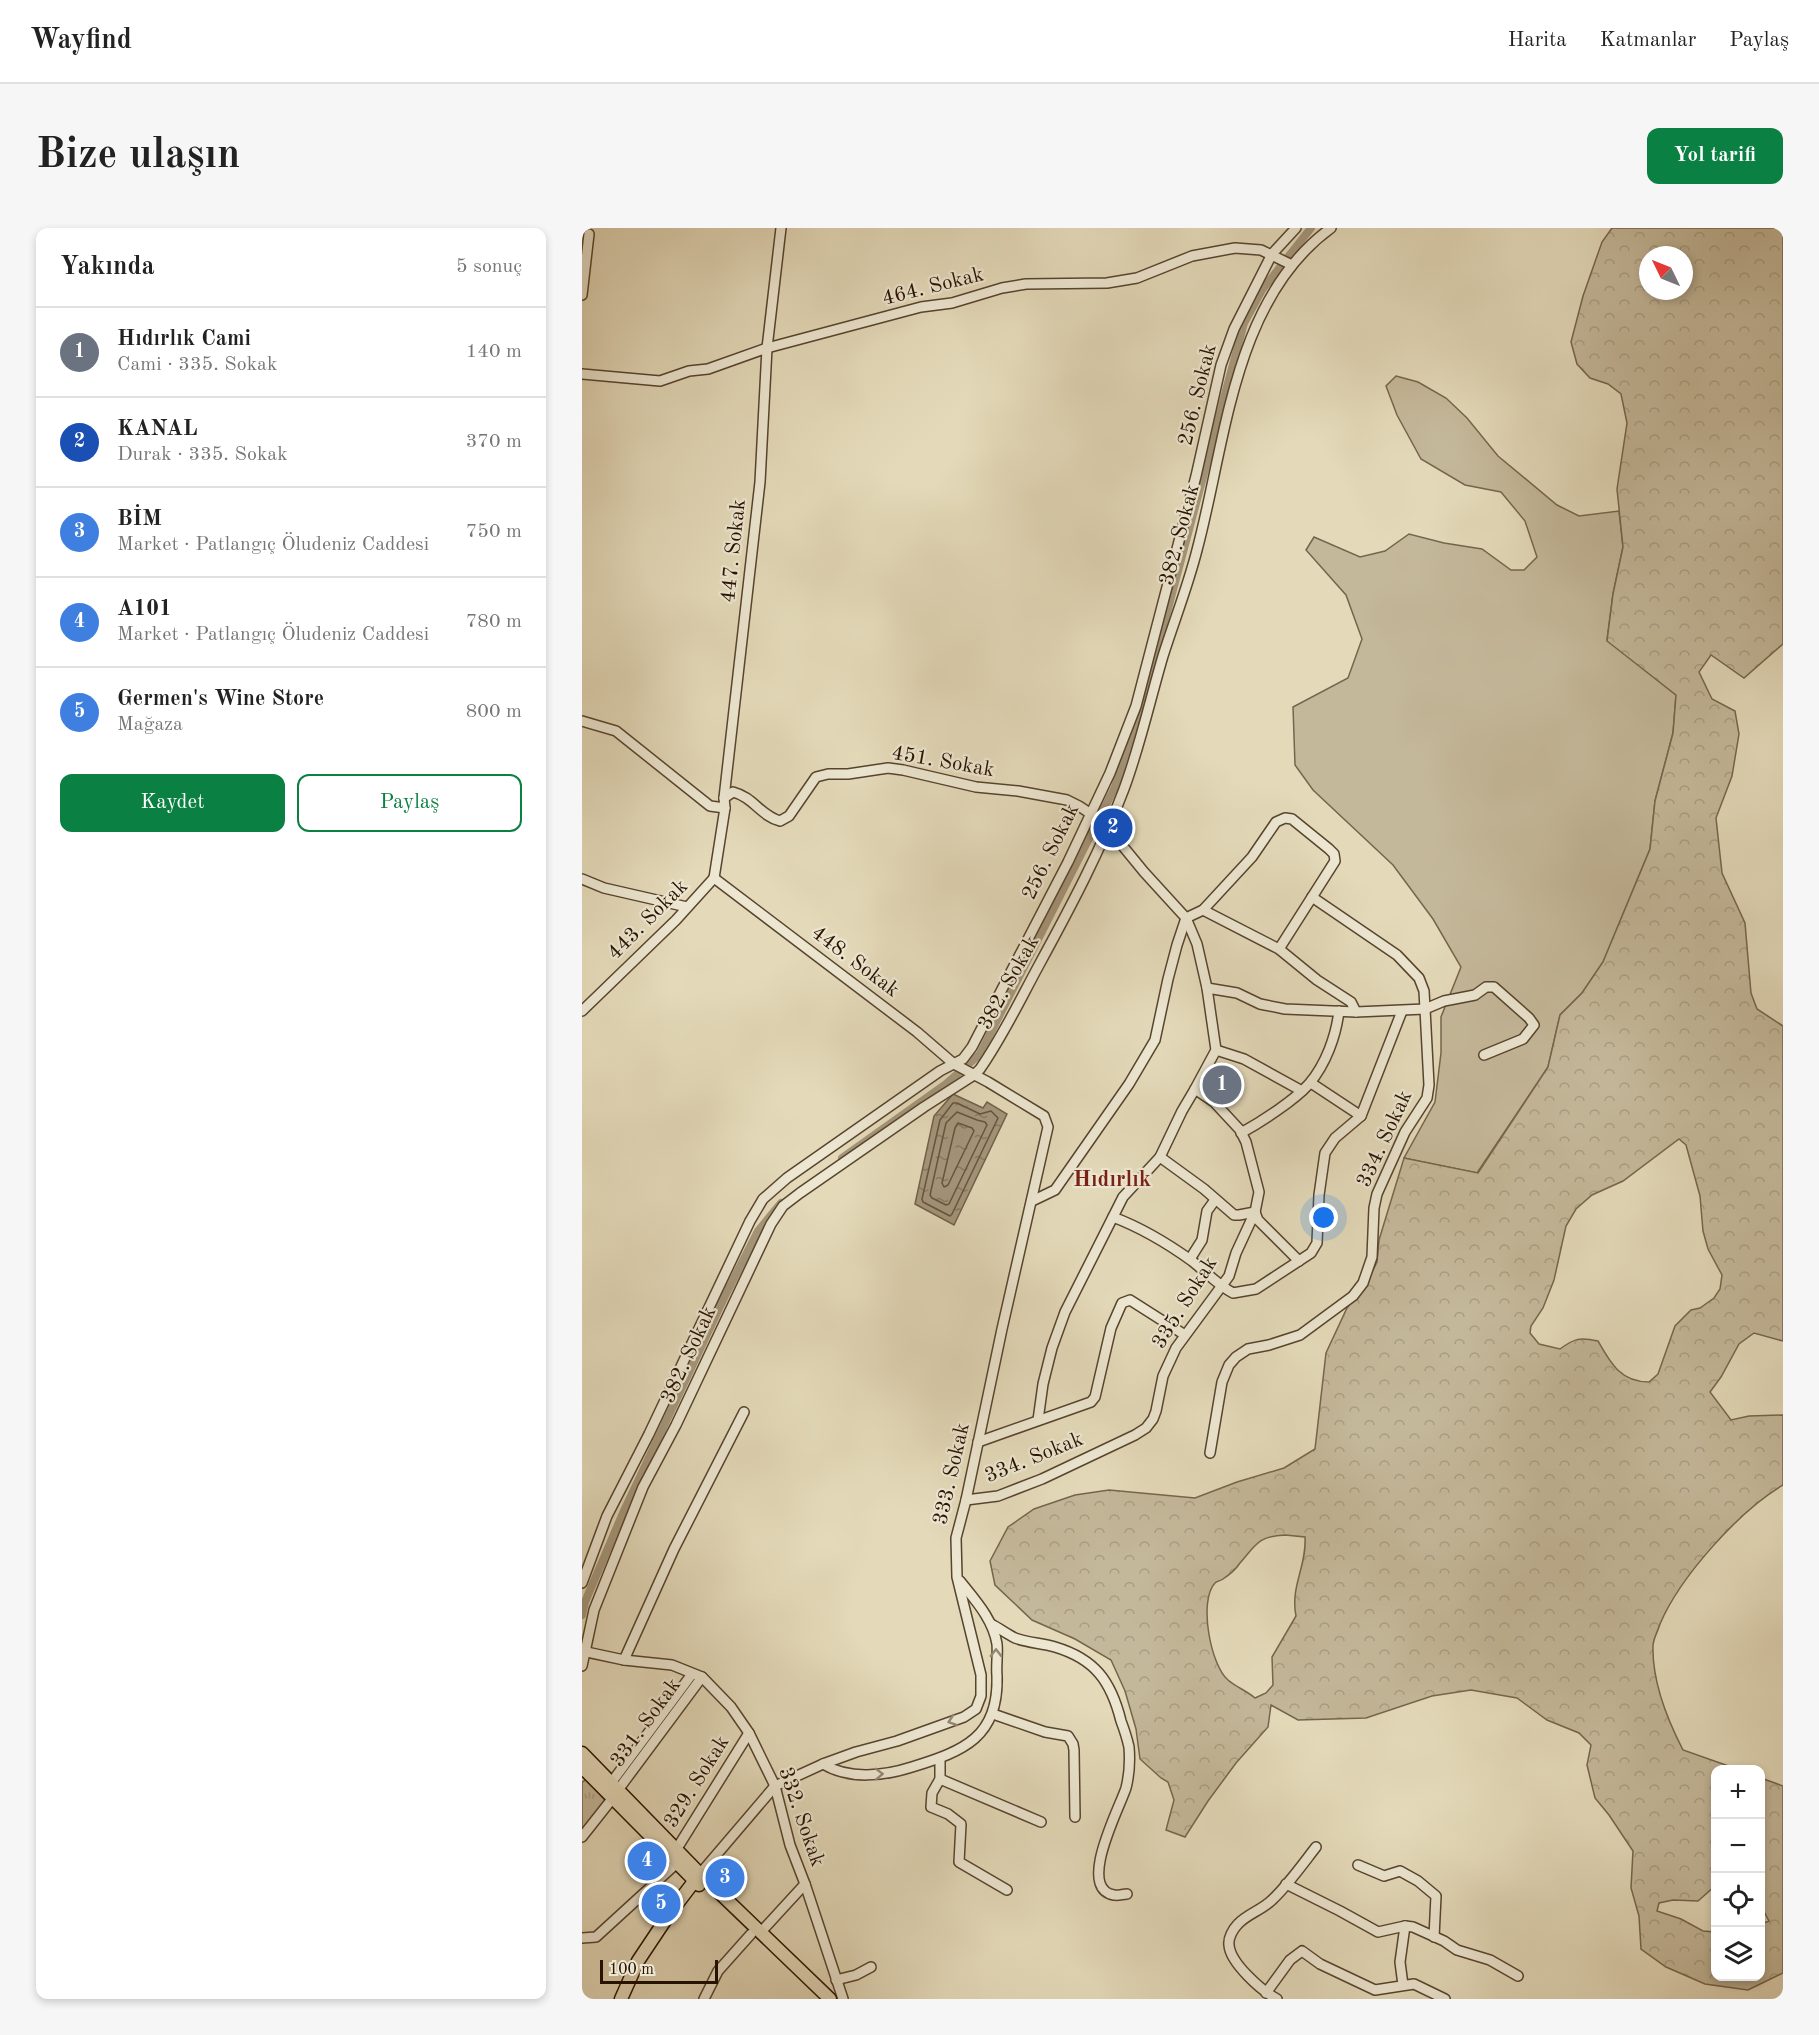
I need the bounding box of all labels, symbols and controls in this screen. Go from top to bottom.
text: Wayfind [30,27,132,55]
text: Harita [1508,30,1567,51]
text: Katmanlar [1600,30,1696,51]
text: Paylaş [1729,30,1789,51]
button: Yol tarifi [1647,128,1783,184]
text: Bize ulaşın [36,135,240,177]
north arrow [1639,246,1693,300]
text: Yakında [60,254,155,280]
text: 5 sonuç [456,257,522,277]
street label: 464. Sokak [880,264,986,310]
text: Hıdırlık Cami [117,328,251,350]
text: 1 [74,342,85,362]
text: 140 m [466,342,522,362]
street label: 256. Sokak [1175,342,1221,448]
text: Cami · 335. Sokak [117,355,277,375]
text: KANAL [117,418,198,440]
text: 2 [74,432,85,452]
text: 370 m [466,432,522,452]
text: Durak · 335. Sokak [117,445,288,465]
street label: 382. Sokak [1156,482,1204,588]
street label: 447. Sokak [718,498,750,604]
text: BİM [117,508,162,530]
text: 3 [74,522,85,542]
text: 750 m [466,522,522,542]
text: Market · Patlangıç Öludeniz Caddesi [117,535,429,555]
text: A101 [117,598,172,620]
text: 4 [74,612,85,632]
text: 780 m [466,612,522,632]
text: Market · Patlangıç Öludeniz Caddesi [117,625,429,645]
text: Germen's Wine Store [117,688,324,710]
text: 5 [74,702,85,722]
text: 800 m [466,702,522,722]
text: Mağaza [117,715,183,735]
street label: 451. Sokak [890,743,996,781]
button: Kaydet [60,774,285,832]
button: Paylaş [297,774,522,832]
street label: 256. Sokak [1019,801,1083,903]
pin: 2 [1094,806,1132,850]
street label: 443. Sokak [604,876,692,964]
street label: 448. Sokak [807,922,903,1002]
street label: 382. Sokak [975,932,1043,1034]
pin: 1 [1202,1062,1242,1108]
street label: 334. Sokak [1354,1087,1417,1191]
district label: Hıdırlık [1073,1169,1151,1191]
your location [1309,1203,1338,1232]
street label: 335. Sokak [1149,1253,1221,1353]
street label: 382. Sokak [658,1303,721,1407]
street label: 333. Sokak [930,1421,974,1527]
street label: 334. Sokak [982,1429,1086,1487]
one-way arrow [990,1649,1003,1658]
street label: 331. Sokak [607,1675,685,1771]
one-way arrow [947,1714,958,1727]
street label: 329. Sokak [661,1732,733,1832]
street label: 332. Sokak [774,1764,828,1870]
map controls [1711,1765,1765,1981]
button: + [1711,1765,1765,1819]
one-way arrow [875,1767,884,1780]
button: − [1711,1819,1765,1873]
pin: 4 [628,1838,666,1884]
pin: 3 [706,1856,744,1900]
button: locate [1711,1873,1765,1927]
pin: 5 [642,1882,680,1926]
button: layers [1711,1927,1765,1981]
scale bar [600,1957,718,1984]
text: 100 m [609,1962,654,1978]

